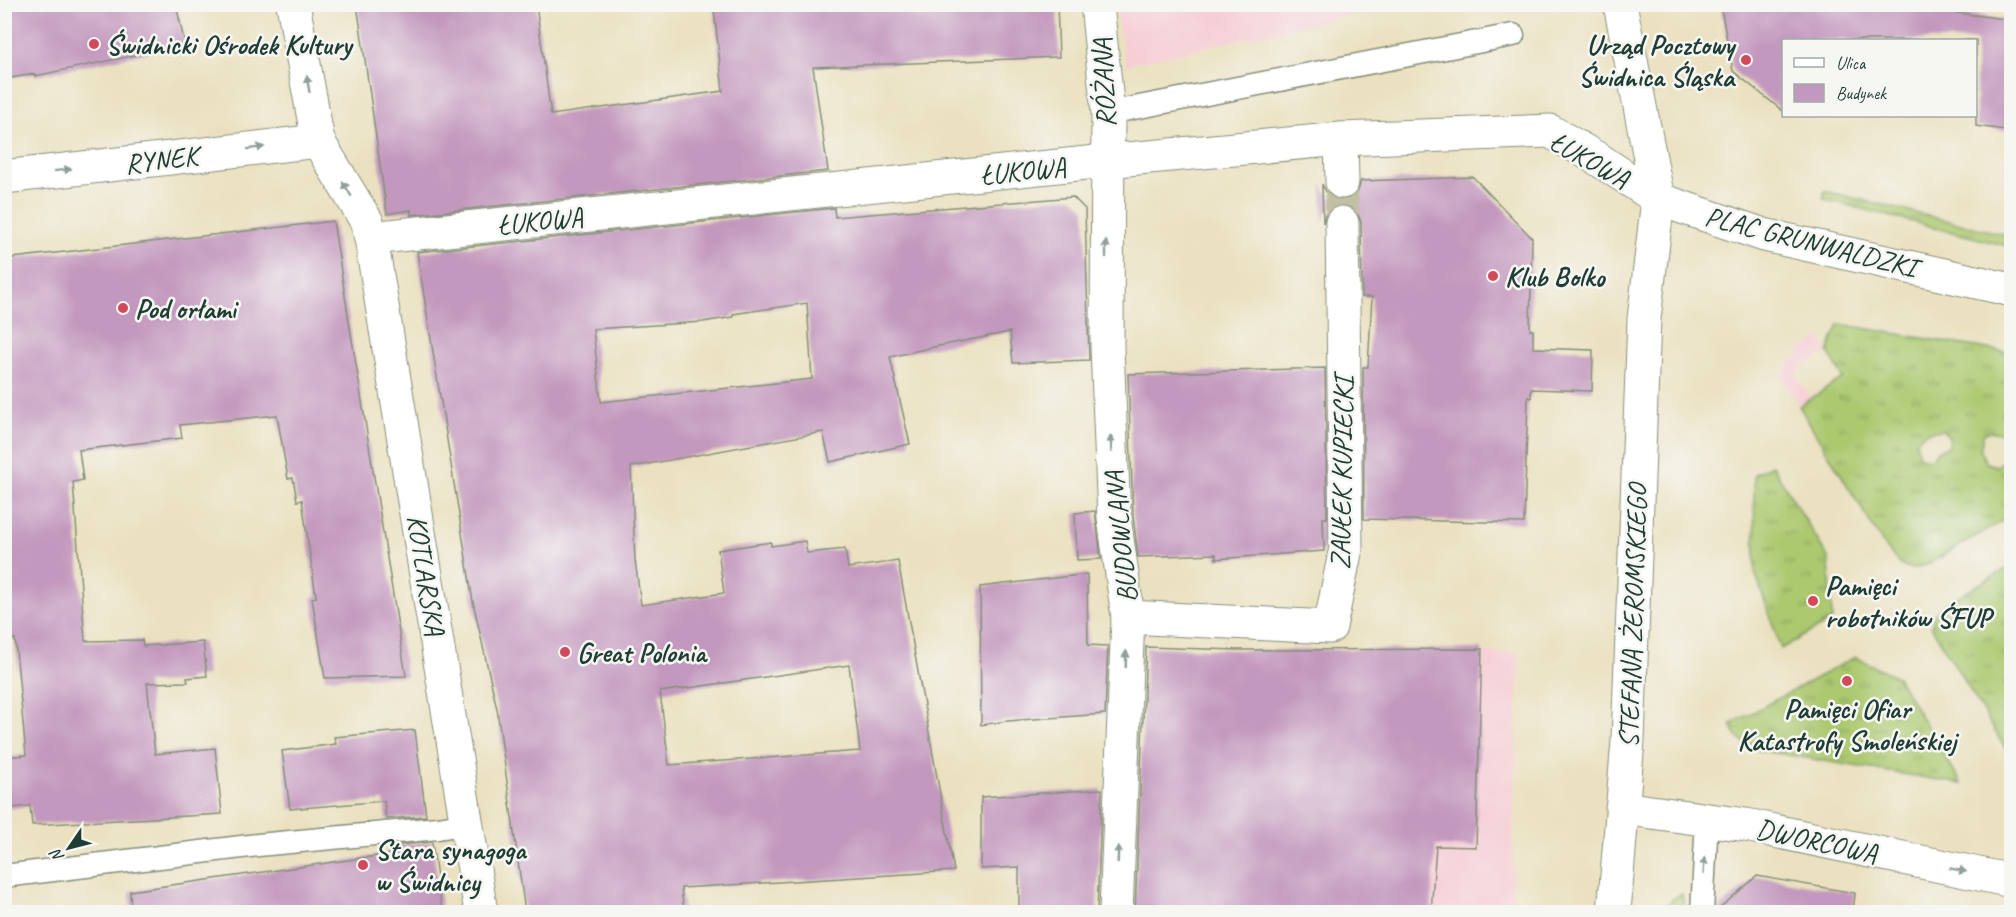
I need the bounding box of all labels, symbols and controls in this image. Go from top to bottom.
place label: Świdnicki Ośrodek Kultury [106,27,354,62]
place label: Urząd Pocztowy Świdnica Śląska [1578,27,1737,94]
marker: Świdnicki Ośrodek Kultury [87,37,101,51]
street label: RÓŻANA [1084,37,1123,128]
legend [1782,39,1977,117]
text: Ulica [1836,52,1867,74]
marker: Urząd Pocztowy Świdnica Śląska [1739,53,1753,67]
one-way arrow [303,74,312,93]
text: Budynek [1836,82,1887,104]
street label: ŁUKOWA [1544,123,1637,196]
street label: RYNEK [123,137,206,181]
one-way arrow [247,144,266,153]
street label: ŁUKOWA [979,149,1068,192]
one-way arrow [53,166,72,175]
one-way arrow [341,181,352,197]
street label: PLAC GRUNWALDZKI [1702,198,1926,286]
street label: ŁUKOWA [496,199,585,242]
one-way arrow [1101,240,1111,259]
place label: Klub Bolko [1505,259,1606,294]
marker: Klub Bolko [1486,269,1500,283]
place label: Pod orłami [135,291,239,326]
marker: Pod orłami [116,301,130,315]
street label: ZAUŁEK KUPIECKI [1322,370,1361,570]
one-way arrow [1106,435,1116,454]
street label: BUDOWLANA [1096,468,1145,604]
street label: STEFANA ŻEROMSKIEGO [1610,480,1655,749]
street label: KOTLARSKA [400,512,453,639]
place label: Pamięci robotników ŚFUP [1825,568,1994,635]
marker: Pamięci robotników ŚFUP [1806,594,1820,608]
place label: Great Polonia [577,635,708,670]
marker: Great Polonia [558,645,572,659]
one-way arrow [1121,650,1131,669]
marker: Pamięci Ofiar Katastrofy Smoleńskiej [1840,674,1854,688]
place label: Pamięci Ofiar Katastrofy Smoleńskiej [1738,691,1959,758]
street label: DWORCOWA [1753,811,1882,871]
north arrow [39,818,99,878]
place label: Stara synagoga w Świdnicy [375,832,528,900]
text: N [45,844,69,866]
one-way arrow [1113,845,1123,864]
one-way arrow [1700,856,1709,875]
marker: Stara synagoga w Świdnicy [356,858,370,872]
one-way arrow [1949,866,1968,875]

